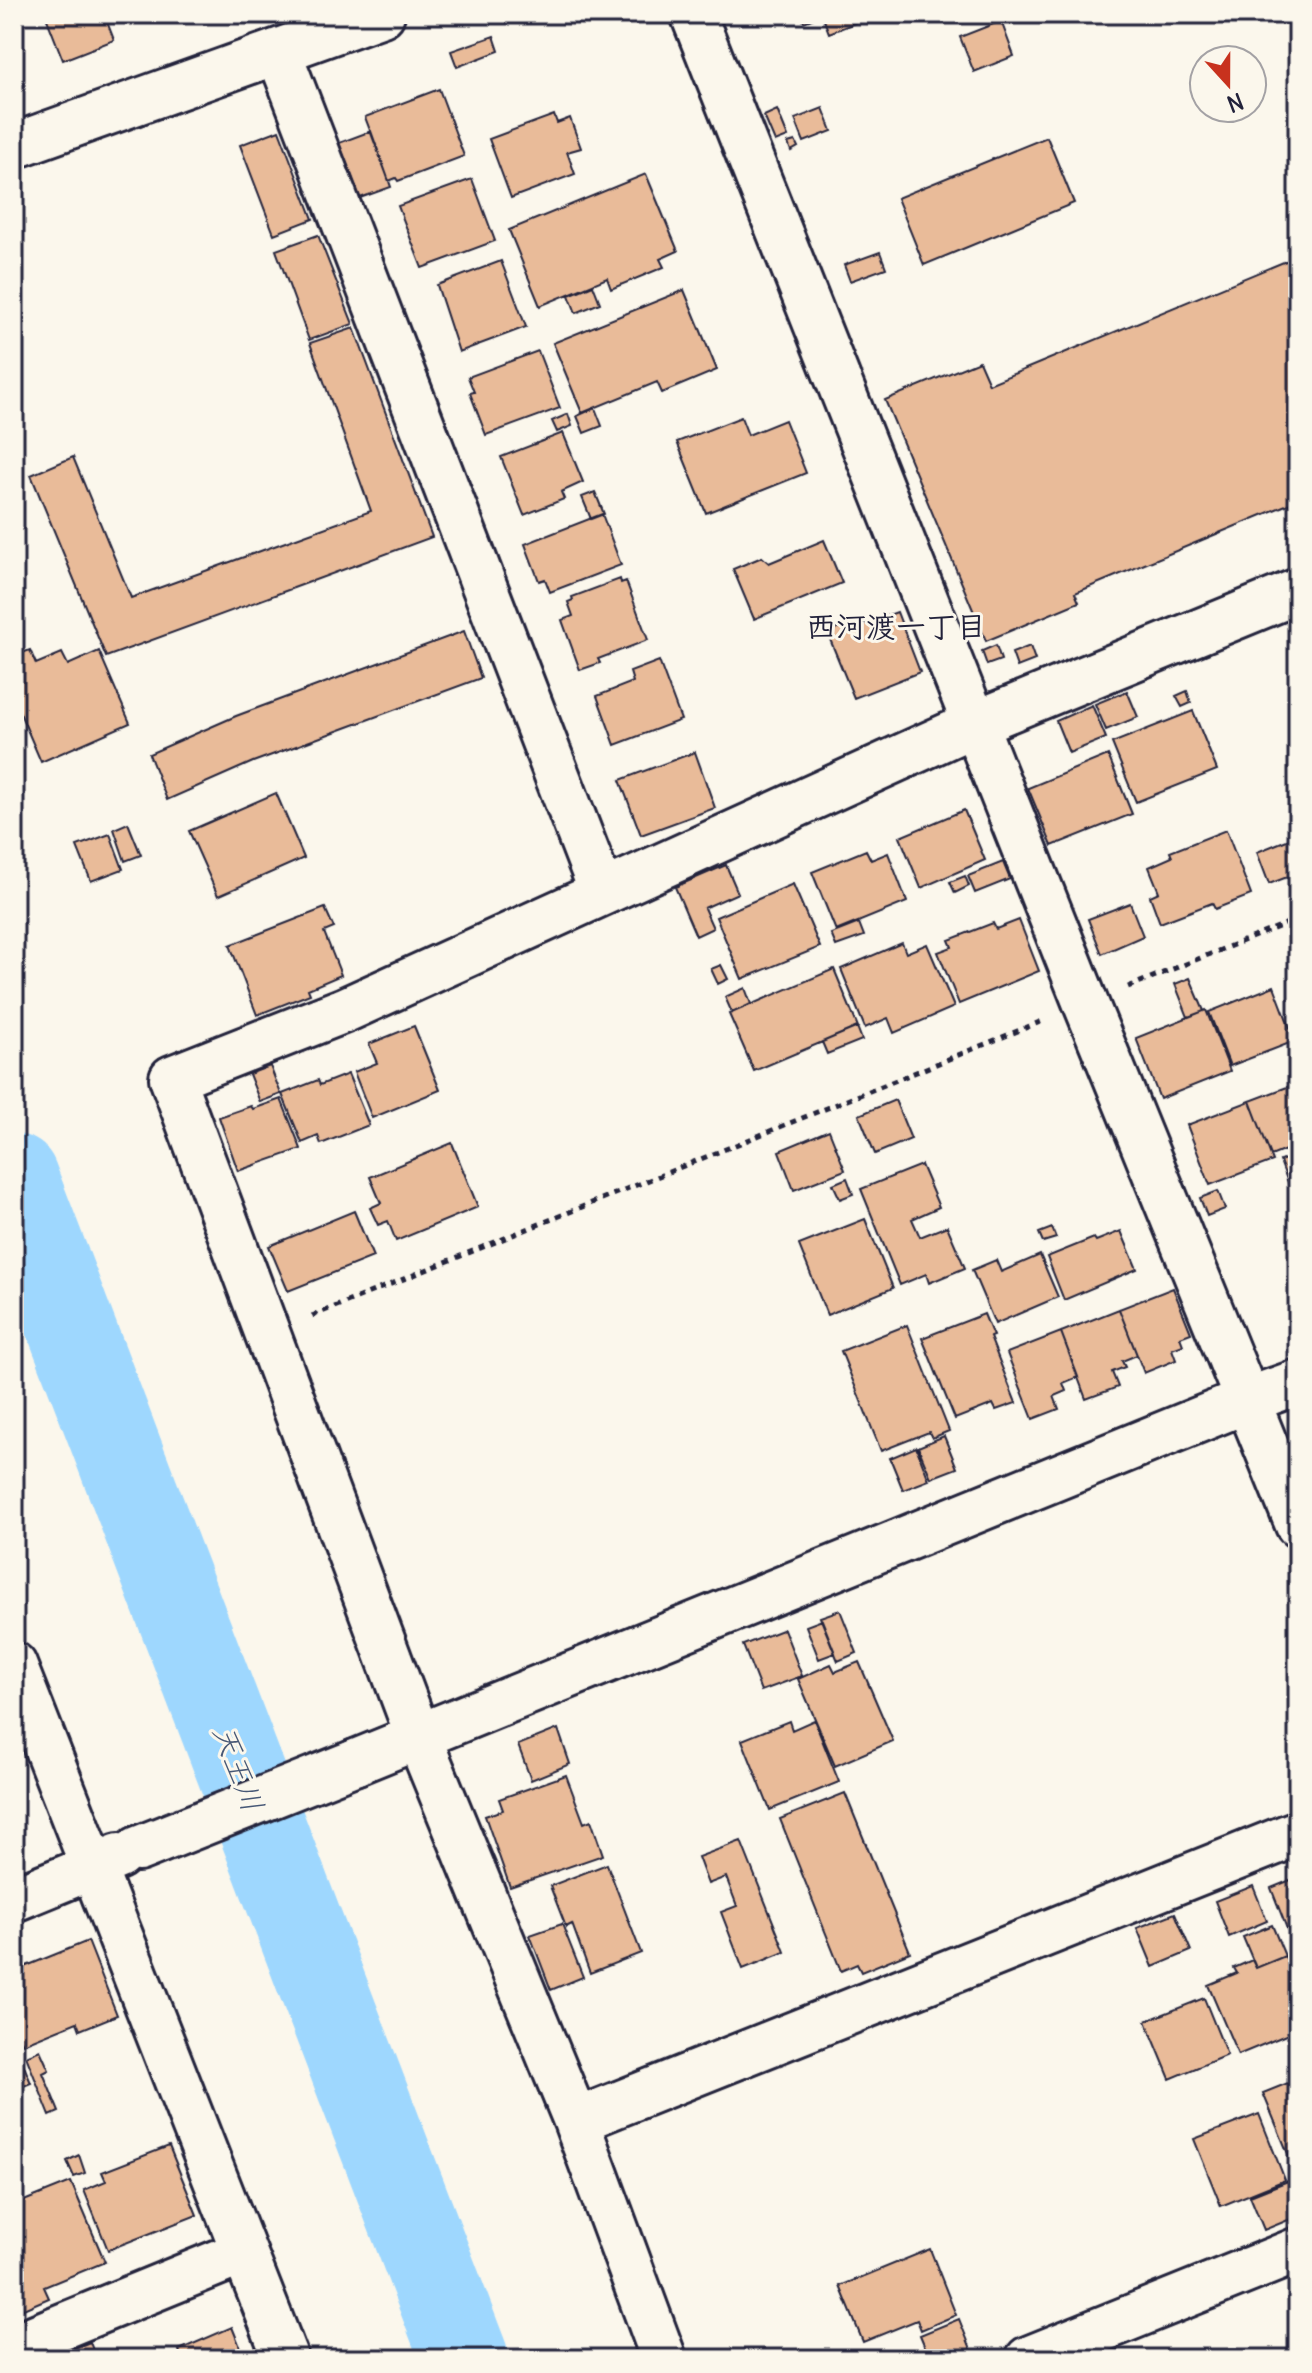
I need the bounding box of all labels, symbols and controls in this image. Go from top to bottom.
north arrow [1188,44,1268,124]
text: N [1223,87,1247,118]
district label: 西河渡一丁目 [806,607,986,645]
water label: 天王川 [205,1719,273,1817]

